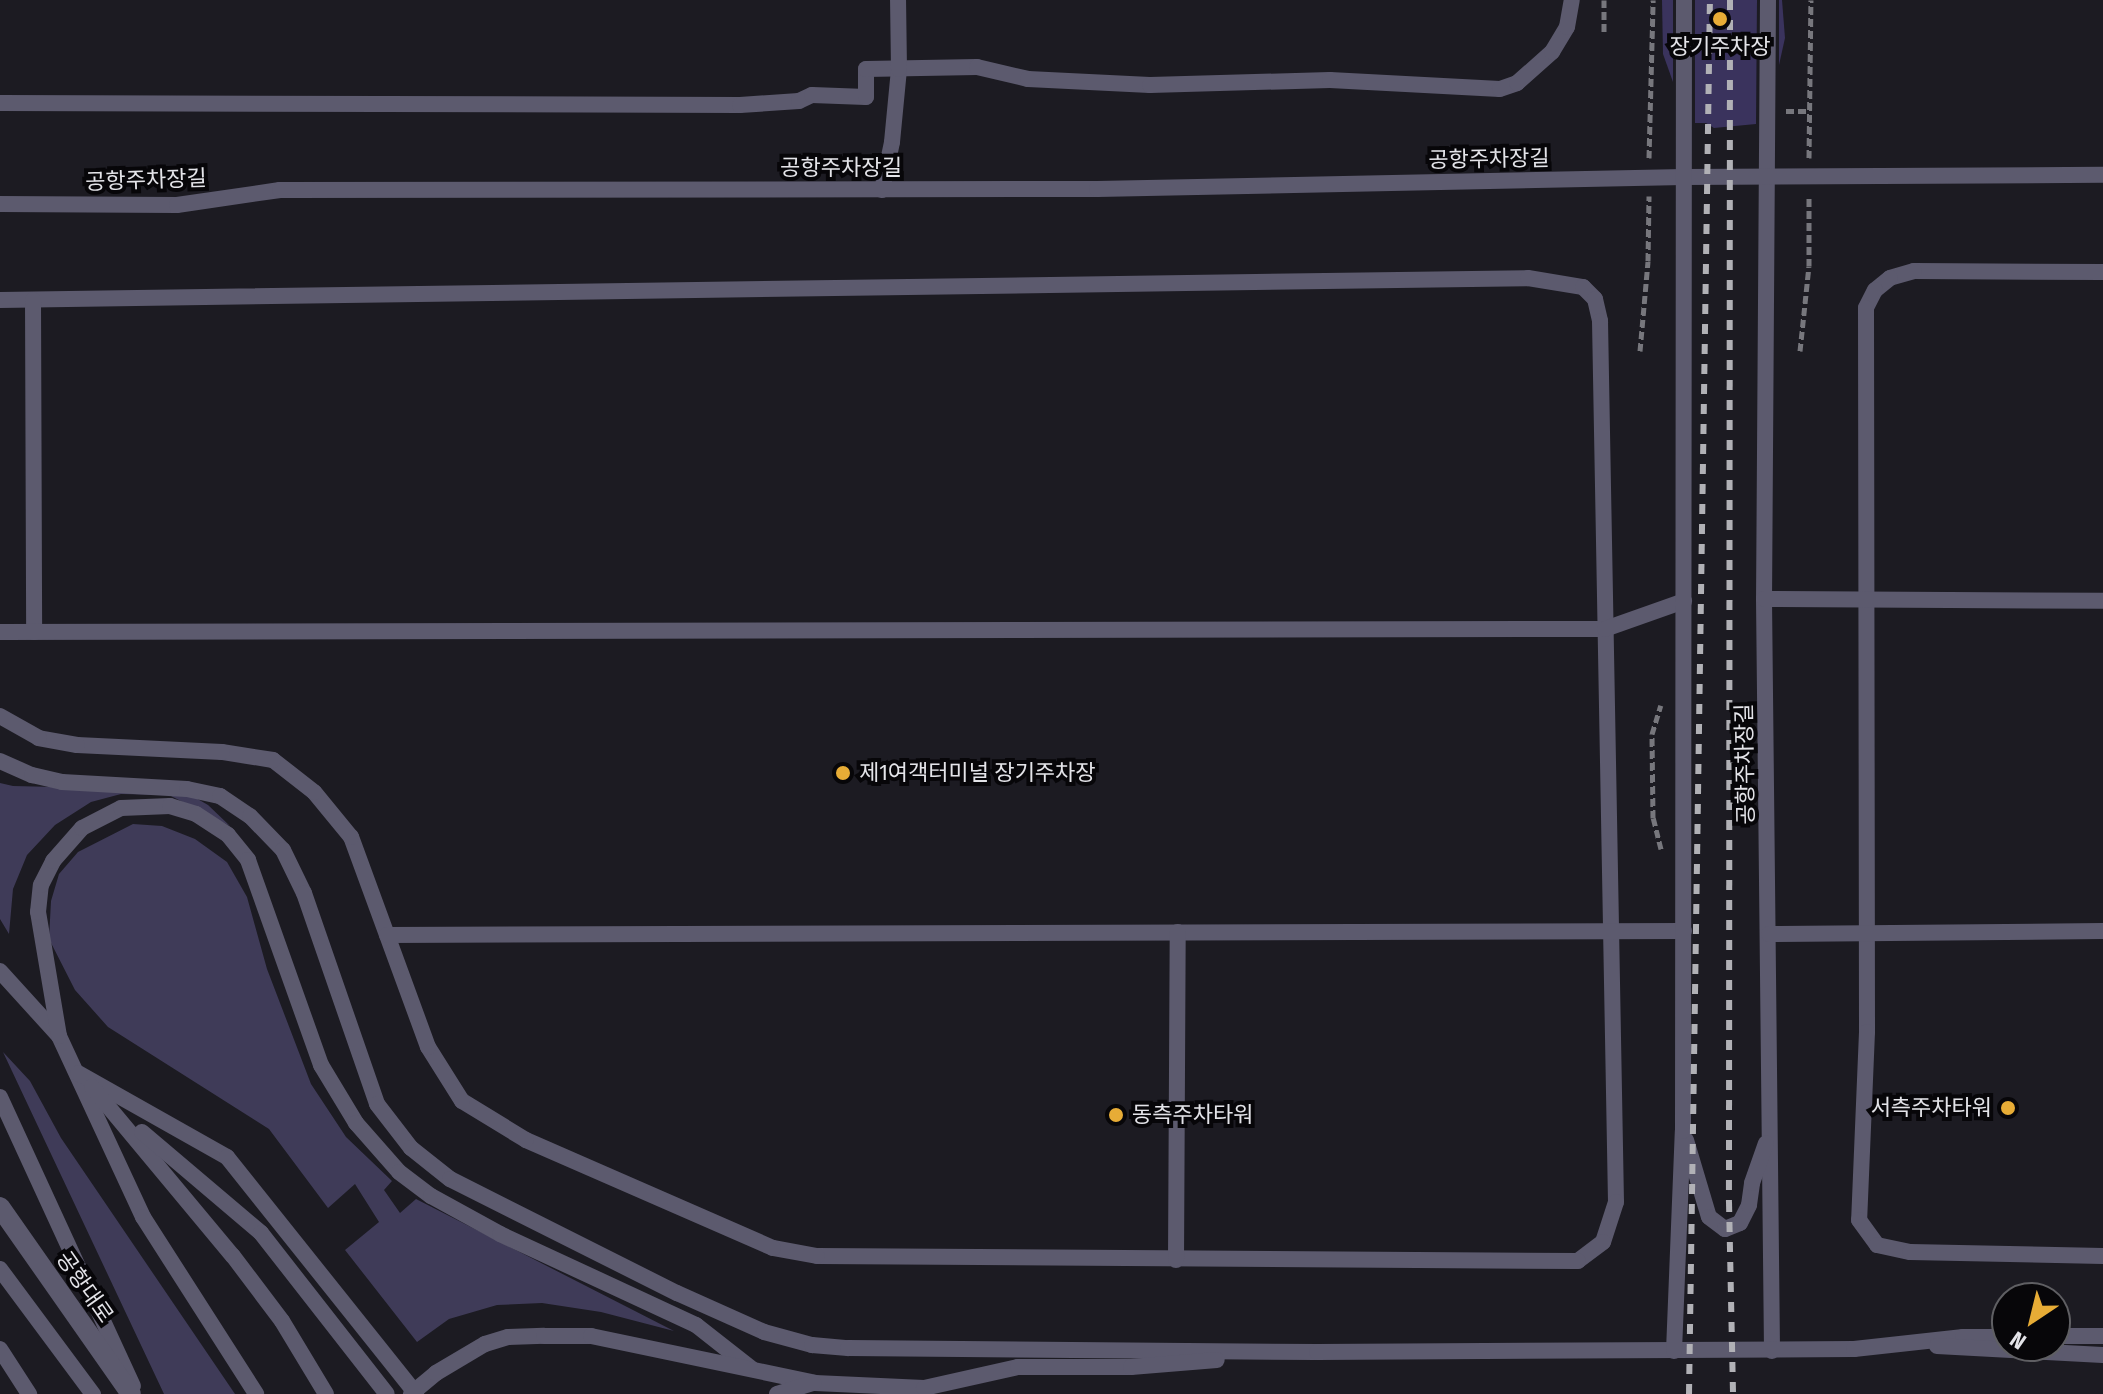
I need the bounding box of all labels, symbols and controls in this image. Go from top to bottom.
marker: 장기주차장 [1709,8,1731,30]
place label: 장기주차장 [1669,34,1771,60]
street label: 공항주차장길 [1428,145,1550,173]
street label: 공항주차장길 [780,155,902,181]
street label: 공항주차장길 [85,165,207,195]
street label: 공항주차장길 [1731,703,1759,825]
place label: 제1여객터미널 장기주차장 [859,760,1095,786]
marker: 제1여객터미널 장기주차장 [834,764,852,782]
place label: 서측주차타워 [1871,1095,1992,1121]
marker: 서측주차타워 [1999,1099,2017,1117]
place label: 동측주차타워 [1132,1102,1253,1128]
marker: 동측주차타워 [1107,1106,1125,1124]
street label: 공항대로 [51,1246,119,1328]
north arrow [1991,1282,2071,1362]
text: N [2005,1326,2031,1355]

